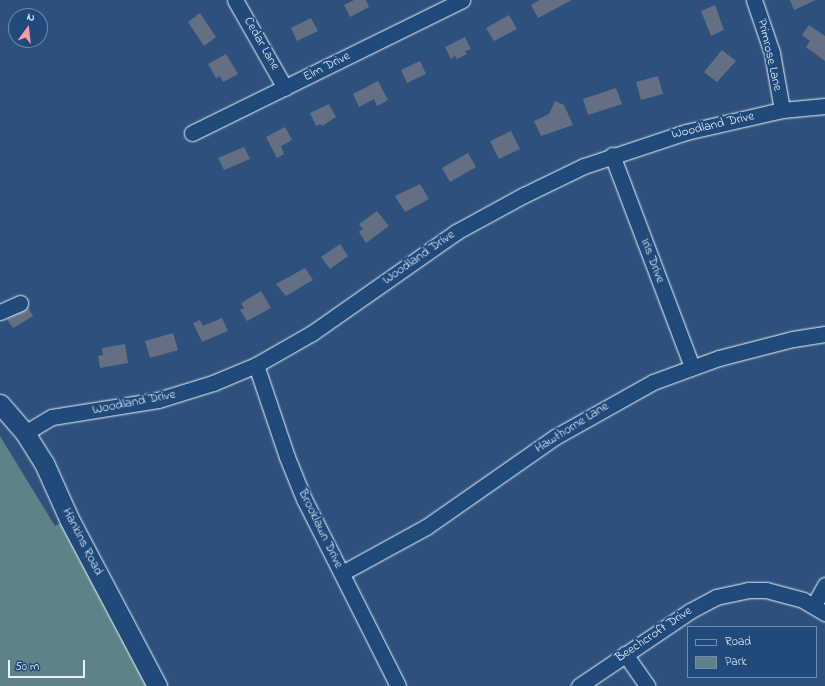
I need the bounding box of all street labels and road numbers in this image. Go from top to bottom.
street label: Cedar Lane [240,15,282,73]
street label: Primrose Lane [753,17,785,93]
street label: Elm Drive [301,49,353,85]
street label: Woodland Drive [670,109,756,143]
street label: Woodland Drive [380,227,458,289]
street label: Iris Drive [636,237,668,285]
street label: Woodland Drive [91,387,177,419]
street label: Hawthorne Lane [532,399,612,457]
street label: Brooklawn Drive [294,487,346,571]
street label: Hankins Road [58,506,106,578]
street label: Beechcroft Drive [613,604,695,666]

